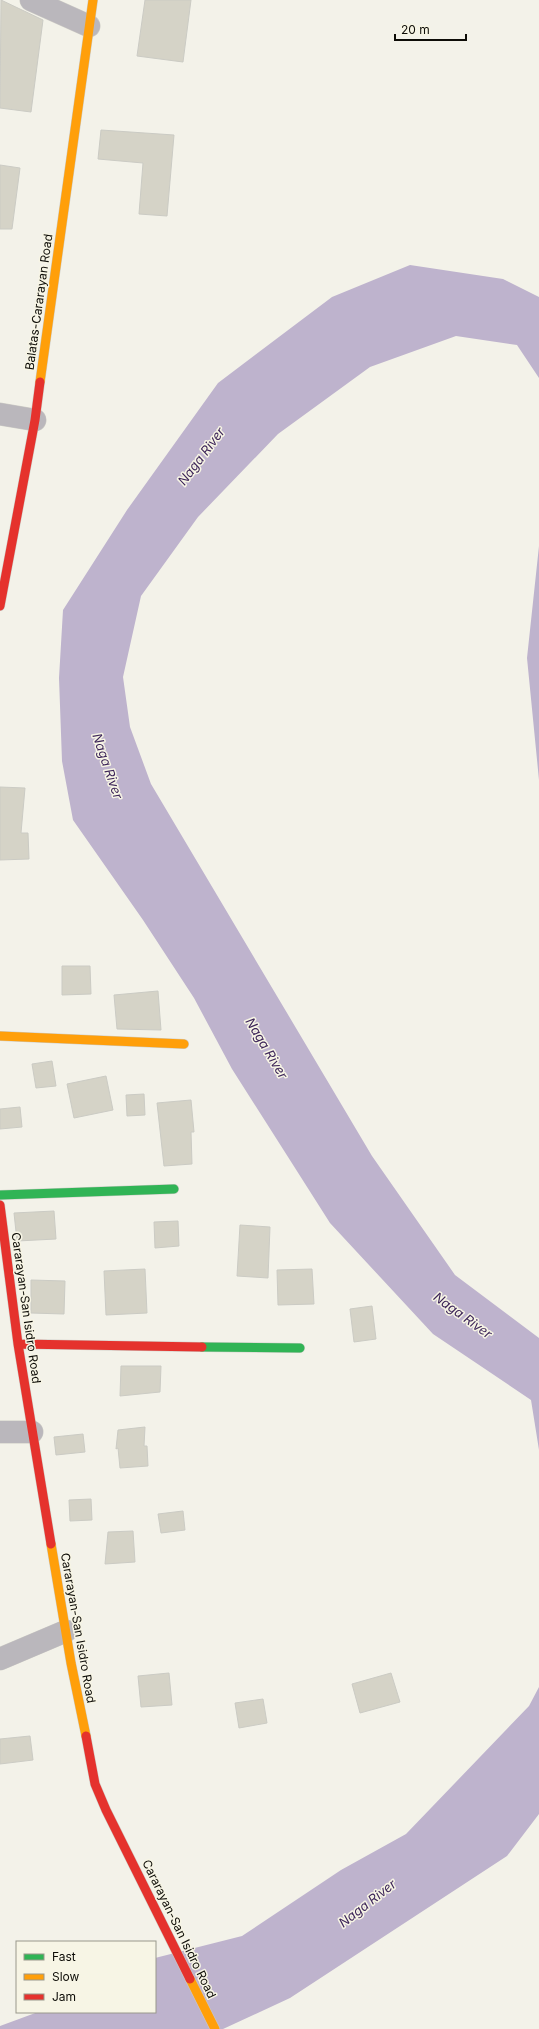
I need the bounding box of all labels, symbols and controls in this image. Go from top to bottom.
scale bar [395,16,466,42]
text: 20 m [401,22,430,37]
street label: Balatas-Cararayan Road [22,233,55,371]
water label: Naga River [174,423,229,488]
water label: Naga River [89,731,127,802]
water label: Naga River [243,1015,292,1082]
street label: Cararayan-San Isidro Road [8,1231,45,1384]
water label: Naga River [431,1288,496,1342]
street label: Cararayan-San Isidro Road [58,1552,99,1704]
street label: Cararayan-San Isidro Road [139,1857,220,2001]
water label: Naga River [335,1875,400,1930]
legend [16,1941,156,2013]
text: Fast [52,1949,76,1964]
text: Slow [52,1969,80,1984]
text: Jam [52,1989,76,2004]

